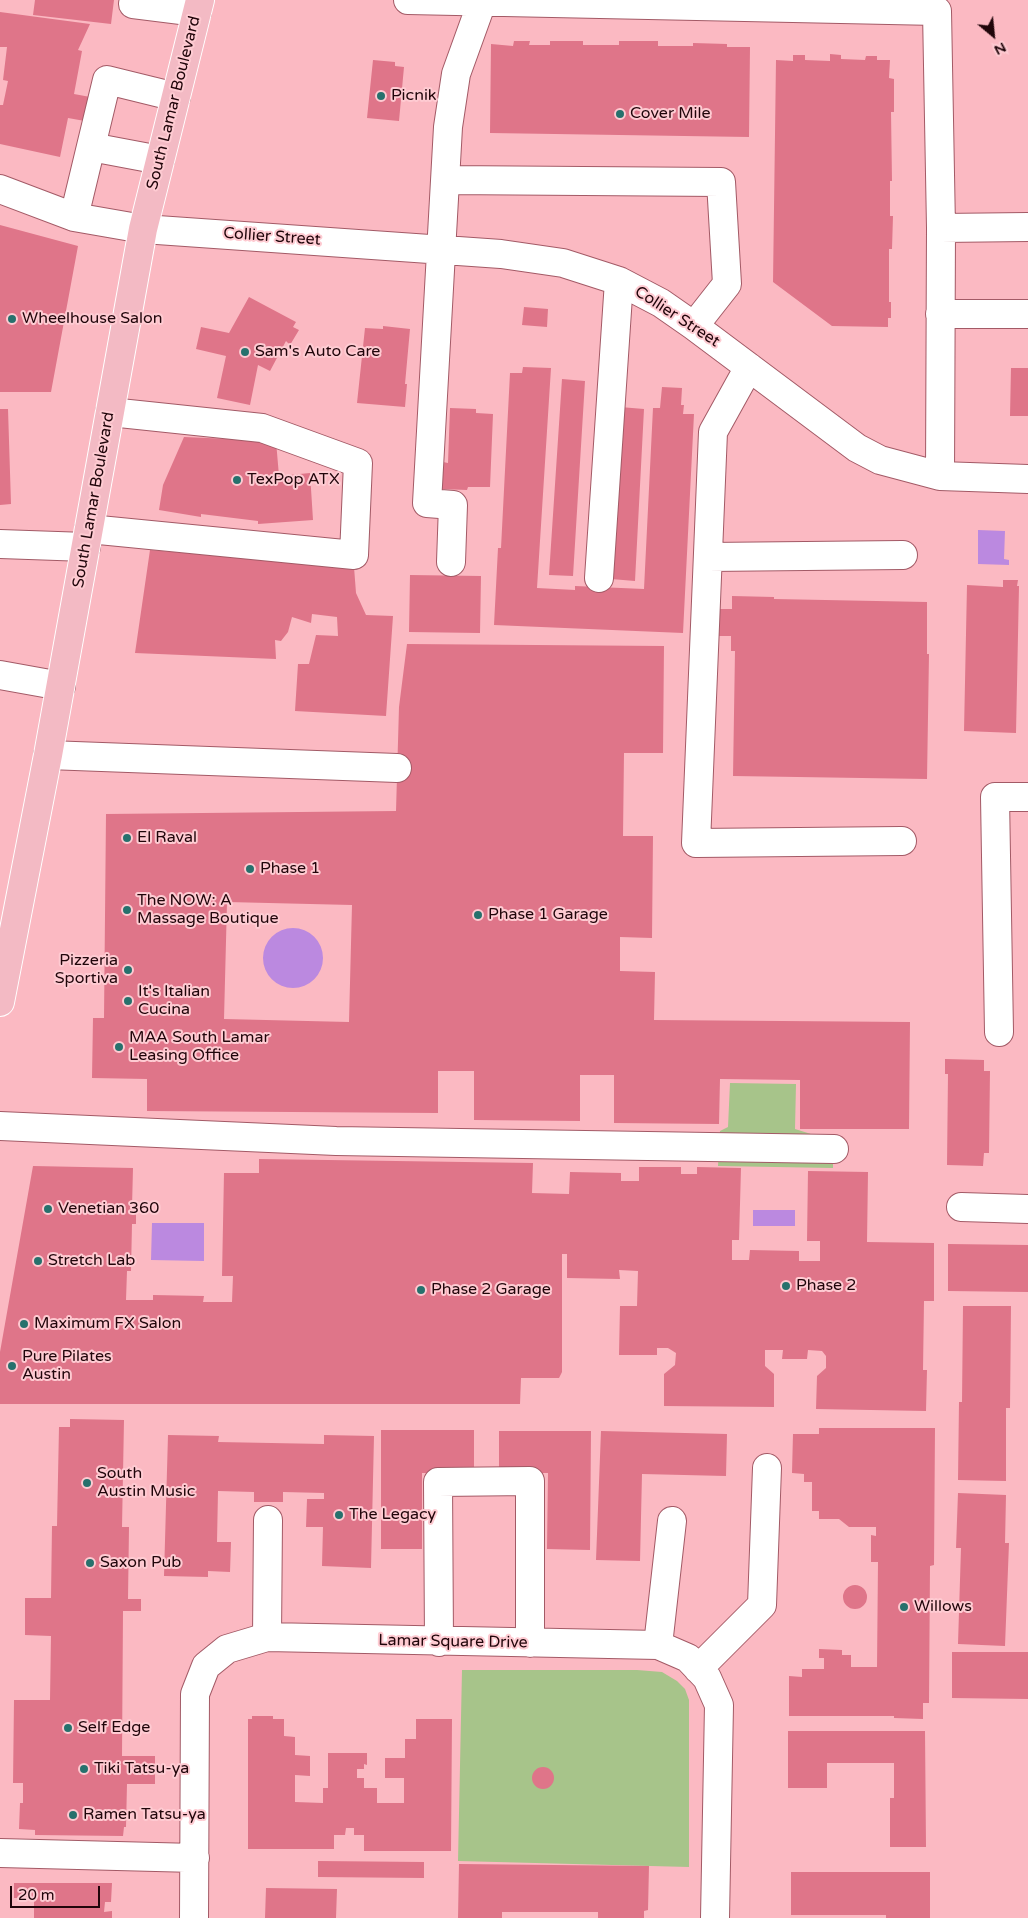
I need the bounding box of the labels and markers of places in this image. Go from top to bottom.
place label: Picnik [391,86,437,106]
marker: Picnik [375,90,387,102]
place label: Cover Mile [630,104,711,124]
marker: Cover Mile [614,108,626,120]
place label: Wheelhouse Salon [22,309,162,329]
marker: Wheelhouse Salon [6,313,18,325]
place label: Sam's Auto Care [255,342,380,362]
marker: Sam's Auto Care [239,346,251,358]
place label: TexPop ATX [247,470,340,490]
marker: TexPop ATX [231,474,243,486]
place label: El Raval [137,828,197,848]
marker: El Raval [121,832,133,844]
place label: Phase 1 [260,859,320,879]
marker: Phase 1 [244,863,256,875]
place label: The NOW: A Massage Boutique [137,891,279,929]
marker: The NOW: A Massage Boutique [121,904,133,916]
place label: Phase 1 Garage [488,905,608,925]
marker: Phase 1 Garage [472,909,484,921]
place label: Pizzeria Sportiva [55,951,118,989]
marker: Pizzeria Sportiva [122,964,134,976]
place label: It's Italian Cucina [138,982,210,1020]
marker: It's Italian Cucina [122,995,134,1007]
place label: MAA South Lamar Leasing Office [129,1028,270,1066]
marker: MAA South Lamar Leasing Office [113,1041,125,1053]
place label: Venetian 360 [58,1199,159,1219]
marker: Venetian 360 [42,1203,54,1215]
place label: Stretch Lab [48,1251,135,1271]
marker: Stretch Lab [32,1255,44,1267]
place label: Phase 2 [796,1276,856,1296]
place label: Phase 2 Garage [431,1280,551,1300]
marker: Phase 2 [780,1280,792,1292]
marker: Phase 2 Garage [415,1284,427,1296]
place label: Maximum FX Salon [34,1314,181,1334]
marker: Maximum FX Salon [18,1318,30,1330]
place label: Pure Pilates Austin [22,1347,112,1385]
marker: Pure Pilates Austin [6,1360,18,1372]
place label: South Austin Music [97,1464,195,1502]
marker: South Austin Music [81,1477,93,1489]
place label: The Legacy [349,1505,436,1525]
marker: The Legacy [333,1509,345,1521]
place label: Saxon Pub [100,1553,181,1573]
marker: Saxon Pub [84,1557,96,1569]
place label: Willows [914,1597,972,1617]
marker: Willows [898,1601,910,1613]
place label: Self Edge [78,1718,150,1738]
marker: Self Edge [62,1722,74,1734]
place label: Tiki Tatsu-ya [94,1759,189,1779]
marker: Tiki Tatsu-ya [78,1763,90,1775]
place label: Ramen Tatsu-ya [83,1805,206,1825]
marker: Ramen Tatsu-ya [67,1809,79,1821]

